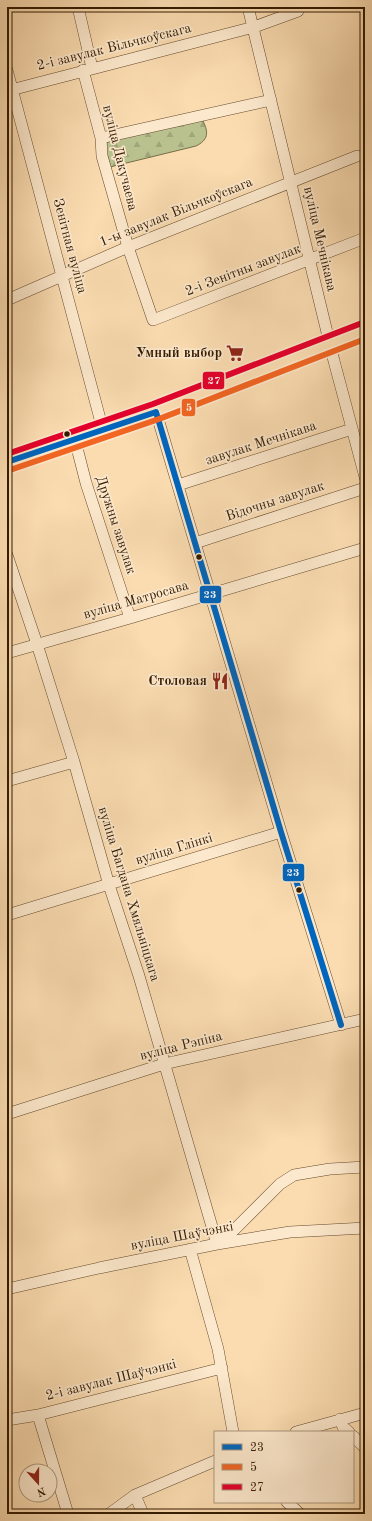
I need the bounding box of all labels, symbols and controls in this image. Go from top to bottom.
street label: 2-і завулак Вільчкоўскага [35,21,193,73]
street label: вуліца Дакучаева [100,104,140,212]
street label: 1-ы завулак Вільчкоўскага [97,175,255,249]
street label: вуліца Мечнікава [301,185,339,293]
street label: Зенітная вуліца [51,197,89,295]
street label: 2-і Зенітны завулак [183,242,303,298]
supermarket icon: Умный выбор [225,343,245,363]
place label: Умный выбор [136,346,222,360]
line badge: 27 [202,371,225,390]
text: 27 [208,376,220,387]
line badge: 5 [181,398,196,417]
text: 5 [186,403,192,414]
street label: завулак Мечнікава [204,418,318,468]
unlabelled marker [62,429,72,439]
street label: Дружны завулак [94,474,138,576]
street label: Відочны завулак [224,479,326,523]
unlabelled marker [194,552,204,562]
street label: вуліца Матросава [82,578,190,622]
line badge: 23 [199,585,222,604]
text: 23 [204,590,216,601]
restaurant icon: Столовая [210,671,230,691]
place label: Столовая [148,674,207,688]
street label: вуліца Багдана Хмяльніцкага [96,805,162,983]
street label: вуліца Глінкі [134,831,214,867]
line badge: 23 [282,863,305,882]
text: 23 [287,868,299,879]
unlabelled marker [294,885,304,895]
street label: вуліца Рэпіна [138,1029,224,1063]
street label: вуліца Шаўчэнкі [130,1219,235,1253]
street label: 2-і завулак Шаўчэнкі [44,1357,178,1403]
legend [214,1431,354,1503]
text: 23 [250,1442,264,1454]
text: 5 [250,1461,257,1474]
north arrow [18,1463,58,1503]
text: 27 [250,1482,264,1494]
text: N [35,1484,47,1498]

